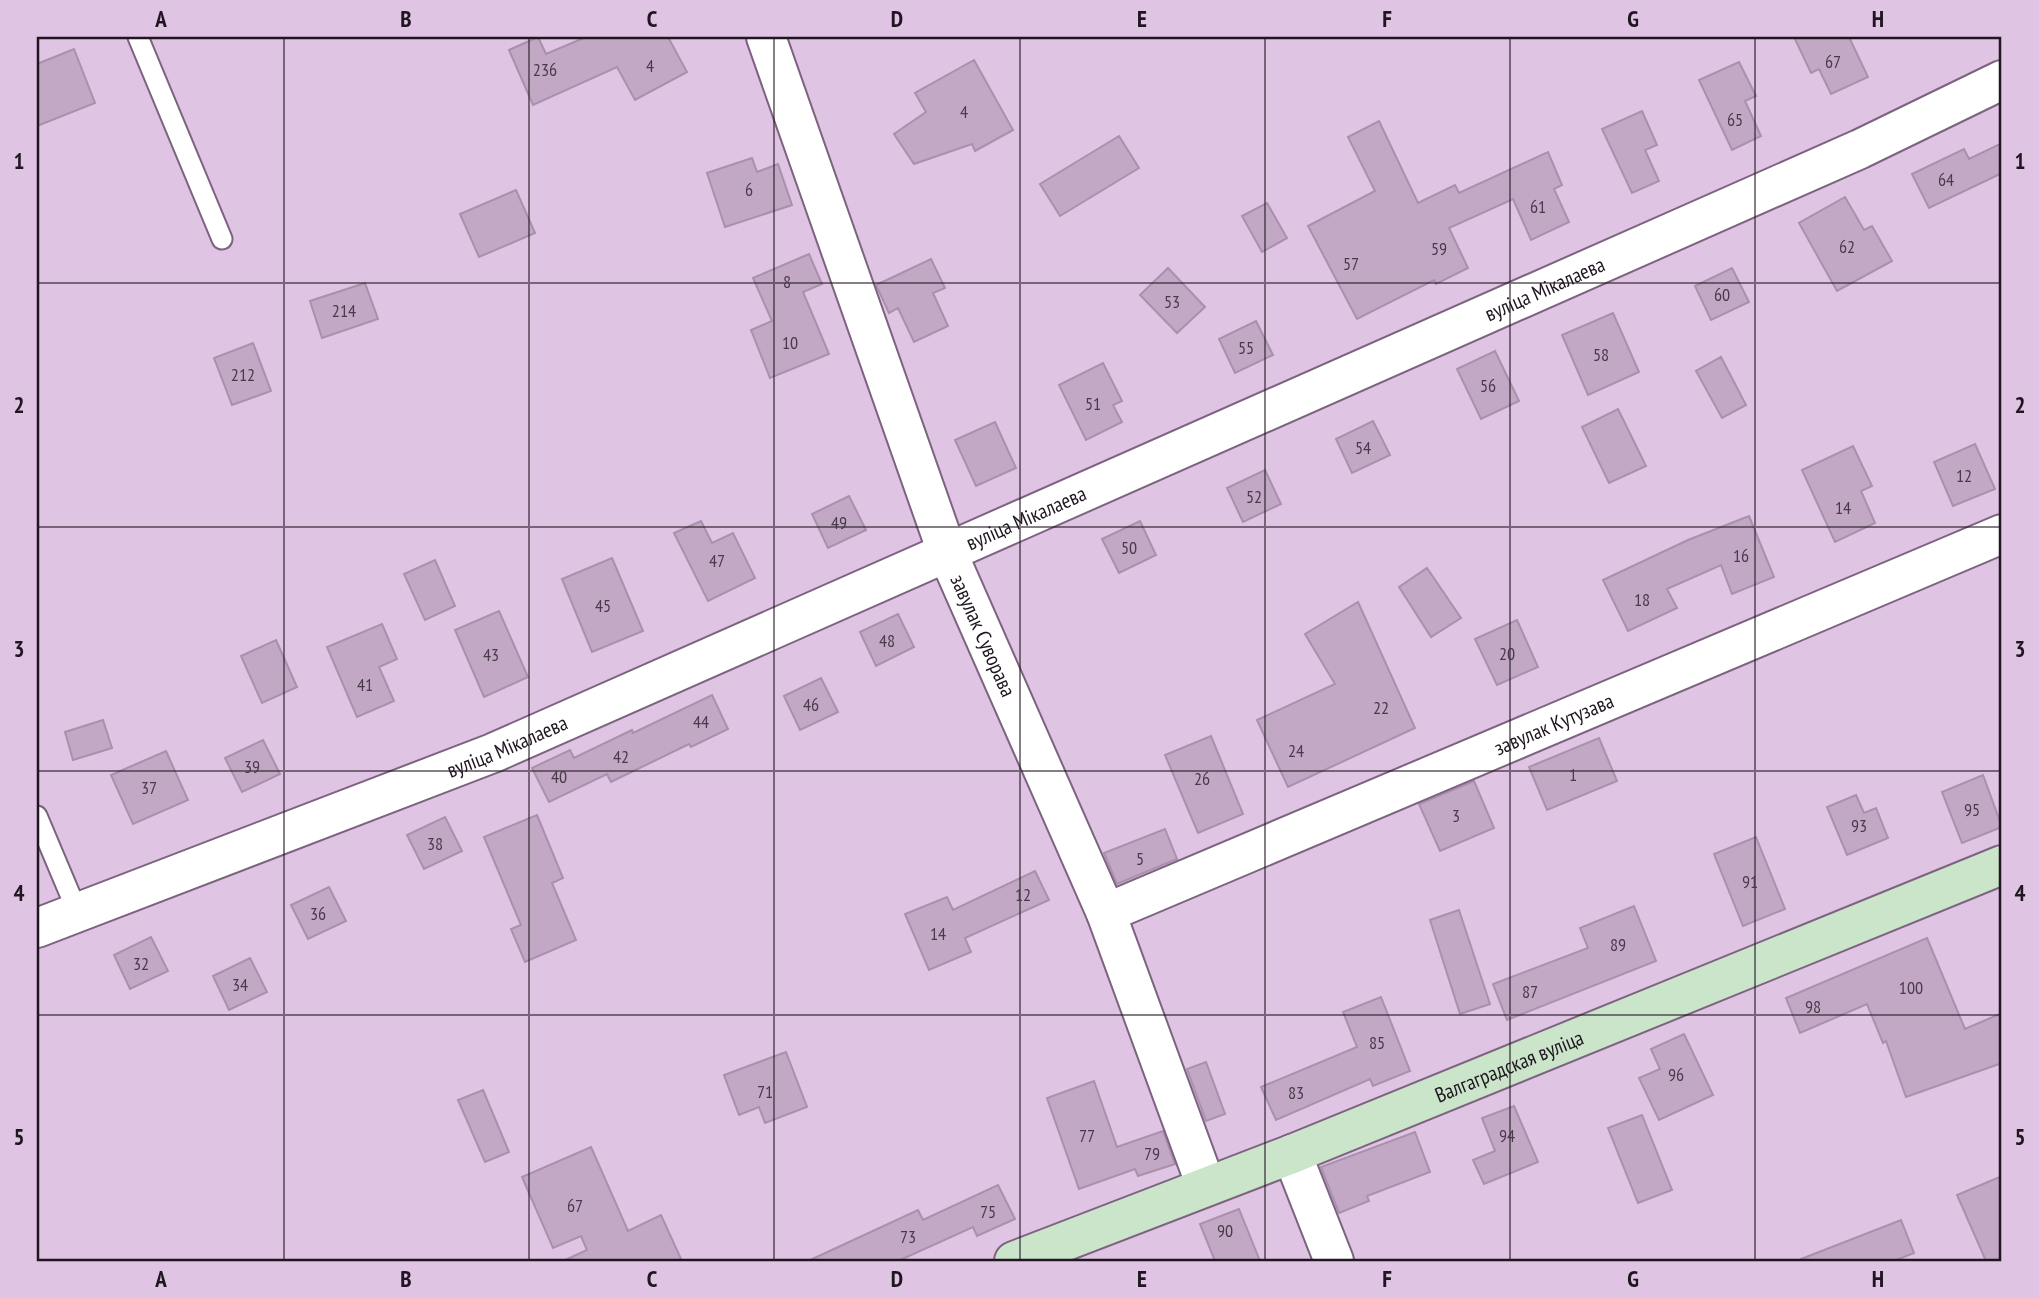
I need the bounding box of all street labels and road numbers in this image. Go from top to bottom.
street label: вуліца Мікалаева [1480,250,1609,327]
street label: вуліца Мікалаева [962,479,1090,556]
street label: завулак Суворава [945,570,1022,701]
street label: завулак Кутузава [1490,686,1617,761]
street label: вуліца Мікалаева [443,708,571,783]
street label: Валгаградская вуліца [1431,1023,1587,1108]

